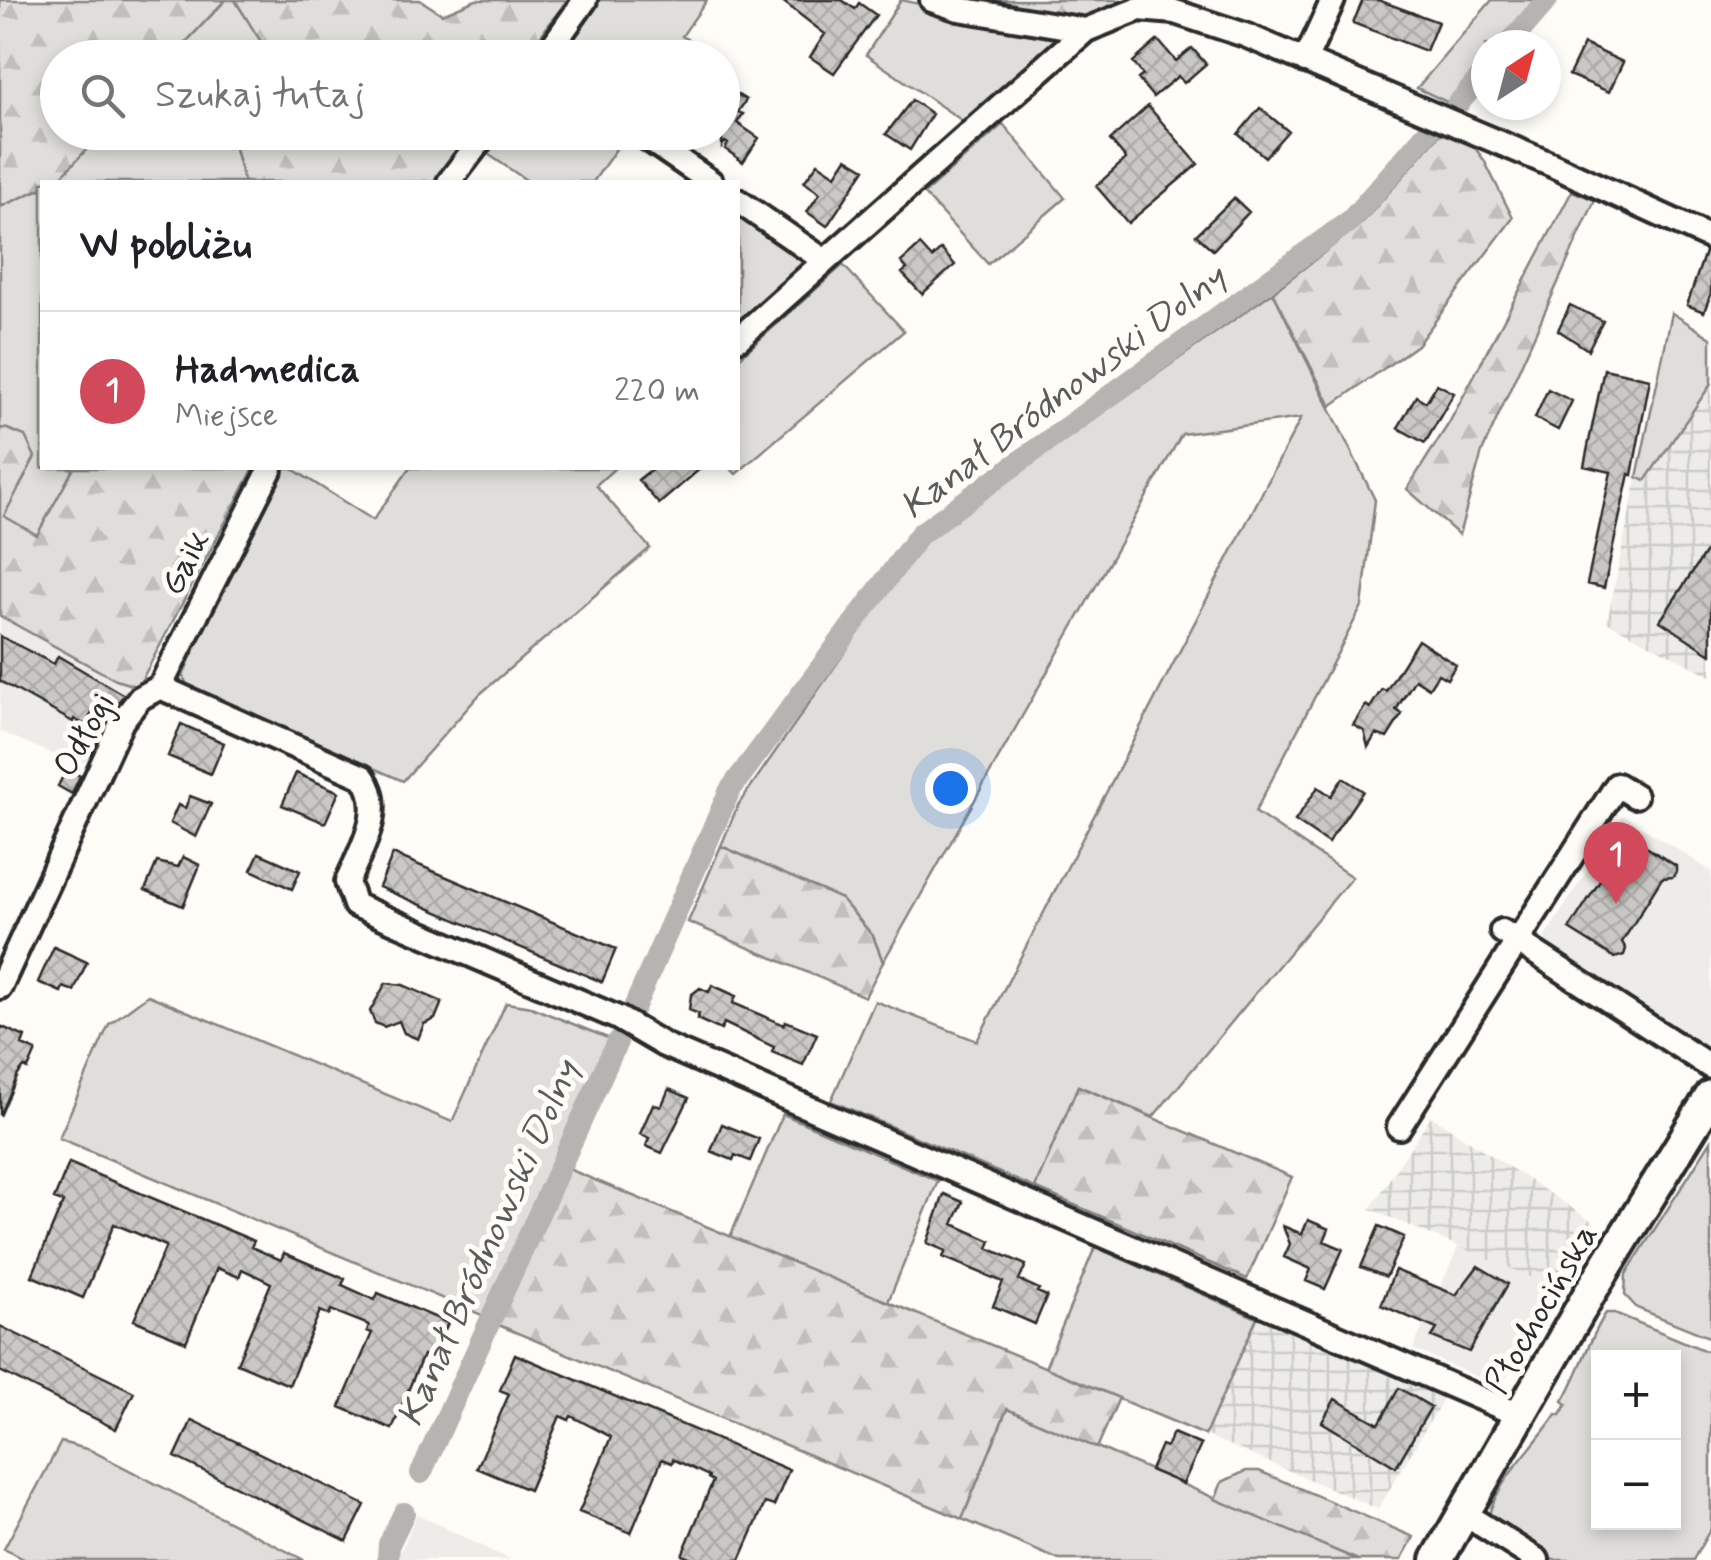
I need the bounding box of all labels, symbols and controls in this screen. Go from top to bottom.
north arrow [1471,30,1561,120]
search box [40,40,740,150]
icon: search [75,68,130,123]
text: Szukaj tutaj [155,71,365,120]
text: W pobliżu [80,218,252,273]
water label: Kanał Bródnowski Dolny [891,253,1238,532]
text: Hadmedica [175,346,360,395]
text: 1 [105,370,120,412]
text: 220 m [614,370,700,412]
text: Miejsce [175,395,278,437]
street label: Gaik [150,522,222,603]
street label: Odłogi [43,685,127,785]
your location [925,763,976,814]
pin: 1 [1584,822,1648,904]
water label: Kanał Bródnowski Dolny [386,1051,593,1435]
street label: Płochocińska [1474,1216,1609,1402]
map controls [1591,1350,1681,1530]
button: + [1591,1350,1681,1440]
button: − [1591,1440,1681,1530]

